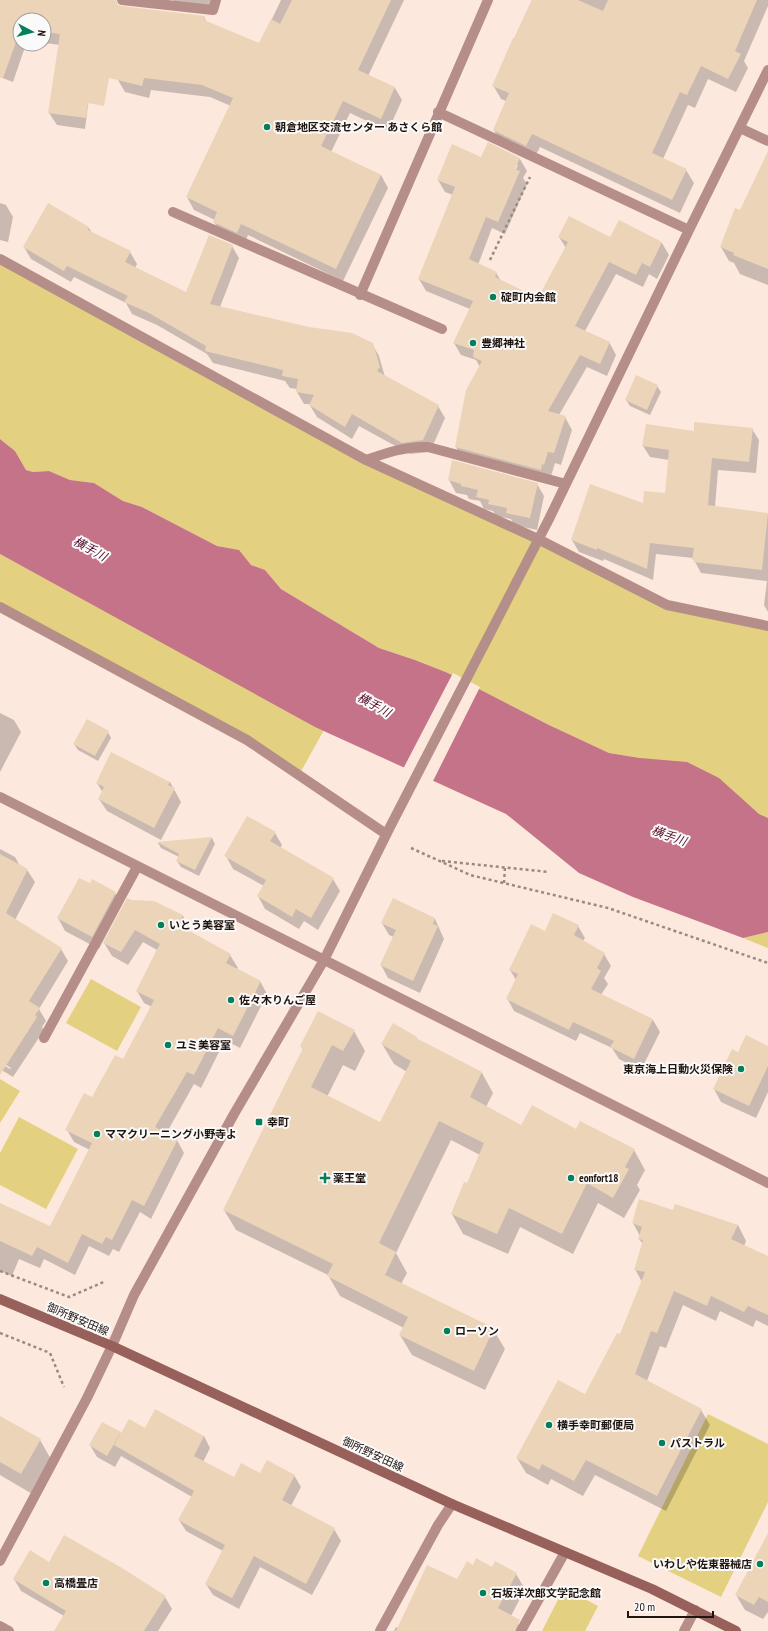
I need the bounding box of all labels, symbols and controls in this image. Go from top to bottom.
north arrow [12,12,52,52]
text: N [35,29,49,37]
place label: 朝倉地区交流センター あさくら館 [275,120,442,134]
marker: 朝倉地区交流センター あさくら館 [262,122,272,132]
place label: 碇町内会館 [500,290,556,304]
marker: 碇町内会館 [488,292,498,302]
place label: 豊郷神社 [481,336,525,350]
marker: 豊郷神社 [468,338,478,348]
water label: 横手川 [71,533,111,565]
water label: 横手川 [355,689,395,721]
water label: 横手川 [650,822,691,849]
place label: いとう美容室 [169,918,235,932]
marker: いとう美容室 [156,920,166,930]
place label: 佐々木りんご屋 [239,993,316,1007]
marker: 佐々木りんご屋 [226,995,236,1005]
place label: ユミ美容室 [176,1038,231,1052]
marker: ユミ美容室 [163,1040,173,1050]
place label: 東京海上日動火災保険 [623,1062,733,1076]
marker: 東京海上日動火災保険 [736,1064,746,1074]
place label: 幸町 [267,1115,289,1129]
marker: 幸町 [254,1117,264,1127]
place label: ママクリーニング小野寺よ [105,1127,237,1141]
marker: ママクリーニング小野寺よ [92,1129,102,1139]
place label: 薬王堂 [333,1171,366,1185]
place label: eonfort18 [579,1171,619,1185]
marker: 薬王堂 [320,1173,330,1183]
marker: eonfort18 [566,1173,576,1183]
street label: 御所野安田線 [44,1299,111,1338]
place label: ローソン [455,1324,499,1338]
marker: ローソン [442,1326,452,1336]
place label: 横手幸町郵便局 [557,1418,634,1432]
marker: 横手幸町郵便局 [544,1420,554,1430]
street label: 御所野安田線 [339,1433,406,1474]
place label: パストラル [670,1436,725,1450]
marker: パストラル [657,1438,667,1448]
place label: いわしや佐東器械店 [653,1557,752,1571]
marker: いわしや佐東器械店 [755,1559,765,1569]
place label: 高橋畳店 [54,1576,98,1590]
marker: 高橋畳店 [41,1578,51,1588]
place label: 石坂洋次郎文学記念館 [491,1586,601,1600]
marker: 石坂洋次郎文学記念館 [478,1588,488,1598]
scale bar [628,1593,713,1619]
text: 20 m [634,1599,655,1614]

